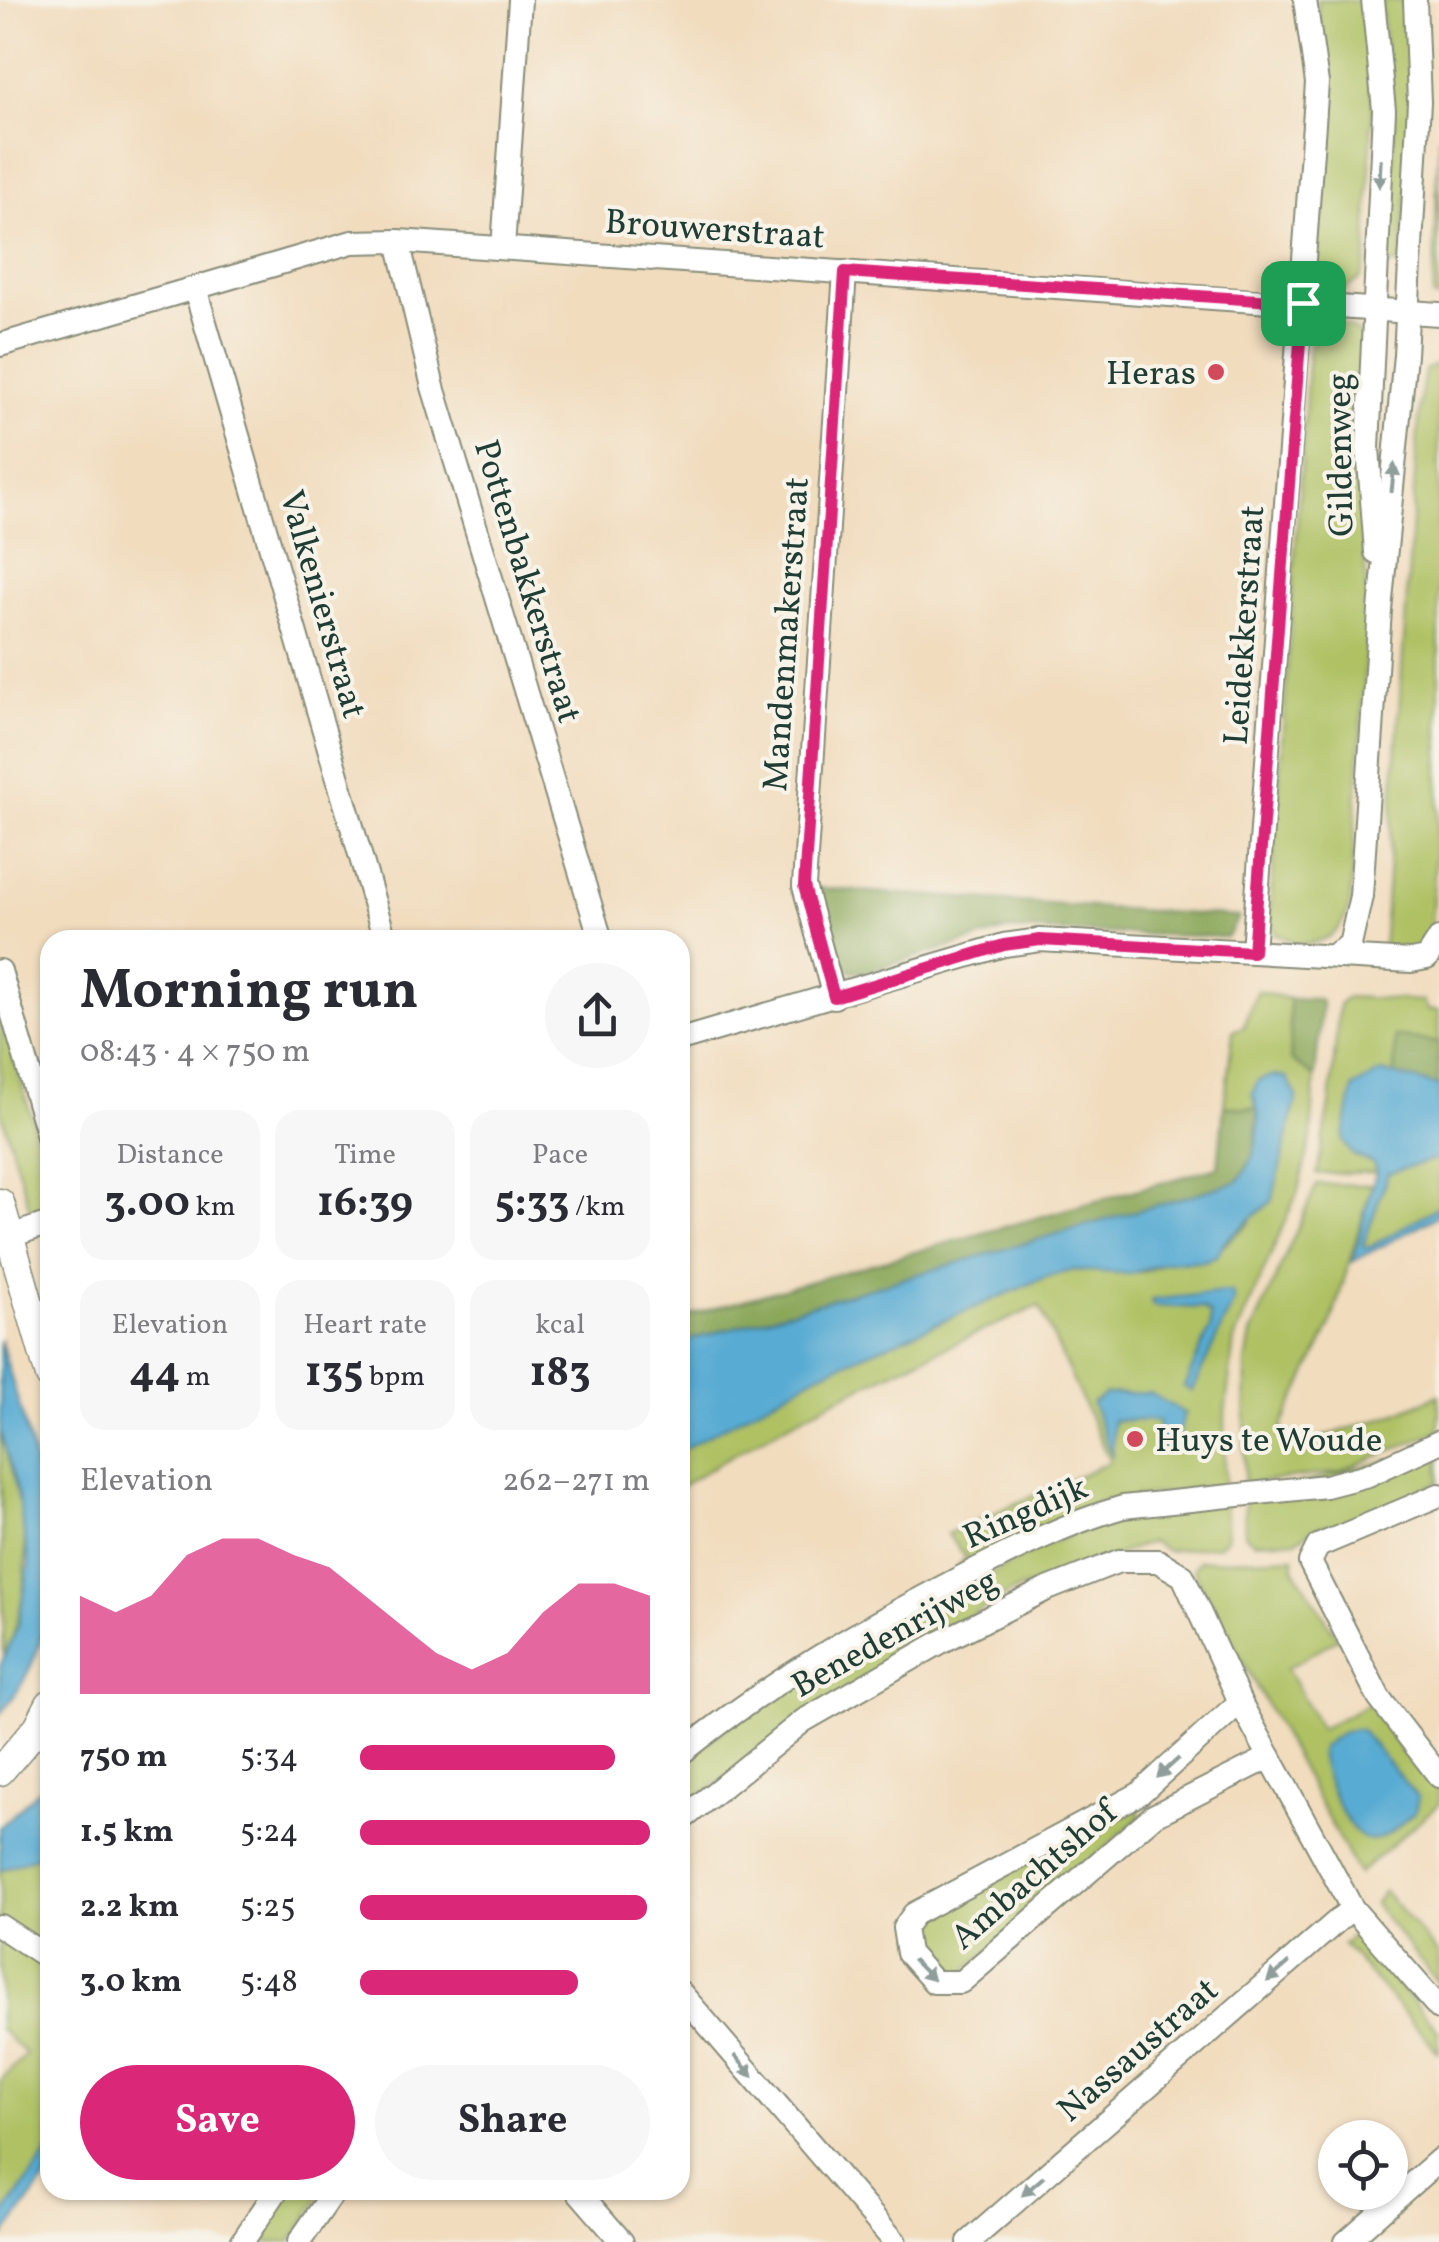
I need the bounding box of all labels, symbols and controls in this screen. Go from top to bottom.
one-way arrow [1372,158,1388,190]
street label: Brouwerstraat [603,199,826,263]
pin [1261,261,1346,346]
icon: arrive [1276,276,1331,331]
place label: Heras [1106,351,1196,399]
marker: Heras [1205,361,1227,383]
street label: Gildenweg [1317,373,1367,537]
street label: Pottenbakkerstraat [460,434,592,729]
one-way arrow [1386,462,1402,493]
street label: Mandenmakerstraat [753,475,823,793]
street label: Valkenierstraat [266,485,377,724]
street label: Leidekkerstraat [1214,504,1278,747]
text: Morning run [80,955,419,1031]
button: share [545,963,650,1068]
text: 08:43 · 4 × 750 m [80,1031,310,1075]
text: Distance [116,1136,224,1175]
text: Time [334,1136,396,1175]
text: Pace [532,1136,588,1175]
text: 3.00 [104,1175,190,1234]
text: 16:39 [317,1175,413,1234]
text: 5:33 [495,1175,569,1234]
text: km [190,1188,236,1227]
text: /km [569,1188,625,1227]
text: Elevation [112,1306,228,1345]
text: Heart rate [303,1306,427,1345]
text: kcal [535,1306,585,1345]
text: 44 [129,1345,180,1404]
text: 135 [305,1345,363,1404]
text: 183 [529,1345,591,1404]
text: m [180,1358,211,1397]
text: bpm [363,1358,425,1397]
place label: Huys te Woude [1155,1418,1382,1466]
marker: Huys te Woude [1124,1428,1146,1450]
text: Elevation [80,1460,213,1504]
text: 262–271 m [502,1460,650,1504]
street label: Ringdijk [956,1465,1096,1563]
street label: Benedenrijweg [784,1558,1007,1711]
text: 750 m [80,1736,167,1780]
text: 5:34 [240,1736,298,1780]
one-way arrow [1156,1756,1181,1778]
street label: Ambachtshof [941,1788,1131,1962]
text: 1.5 km [80,1811,174,1855]
text: 5:24 [240,1811,298,1855]
text: 2.2 km [80,1886,179,1930]
text: 5:25 [240,1886,296,1930]
one-way arrow [911,1957,934,1981]
text: 3.0 km [80,1961,182,2005]
text: 5:48 [240,1961,298,2005]
one-way arrow [1266,1961,1291,1983]
street label: Nassaustraat [1048,1968,1230,2135]
one-way arrow [732,2053,754,2078]
button: Save [80,2065,355,2180]
button: Share [375,2065,650,2180]
map controls [1318,2120,1408,2210]
button: locate [1318,2120,1408,2210]
one-way arrow [1021,2174,1046,2196]

